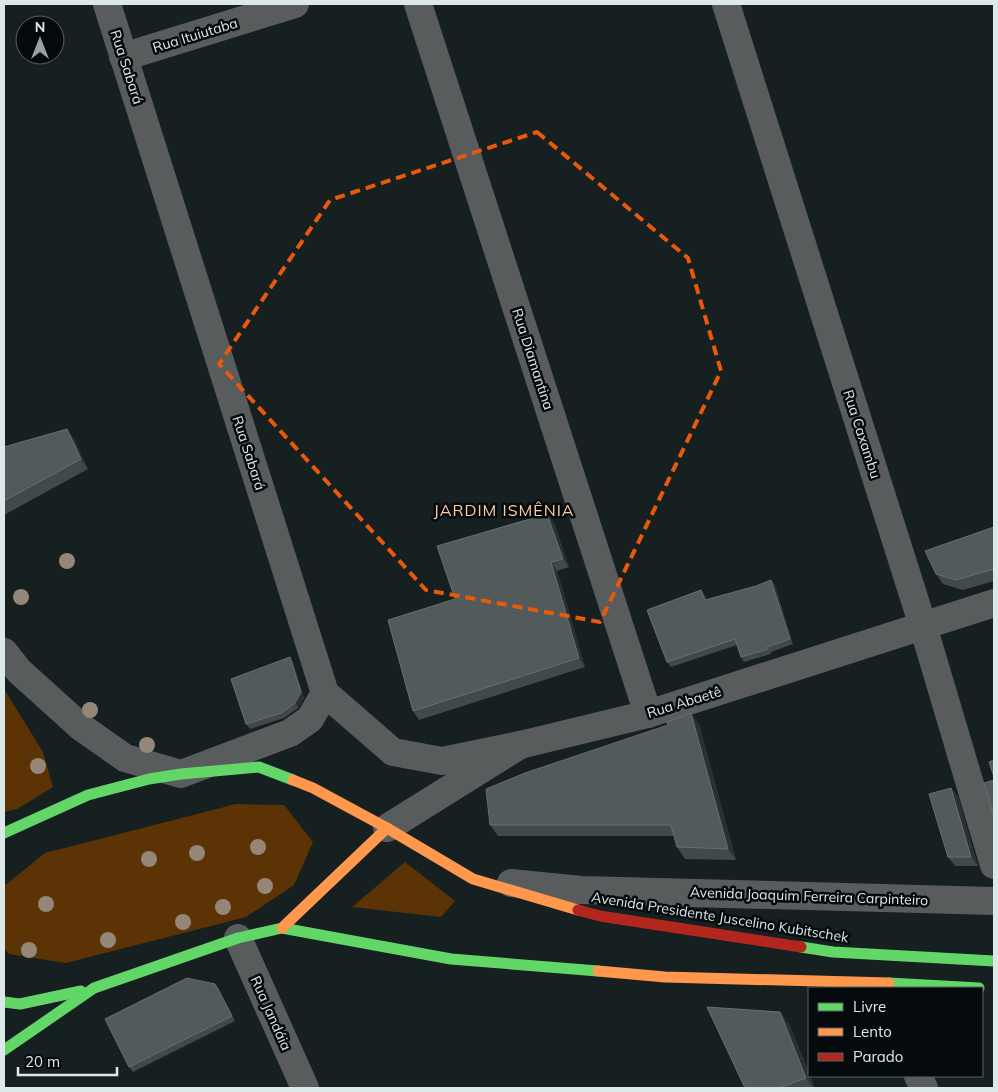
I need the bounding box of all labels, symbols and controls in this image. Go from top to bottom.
street label: Rua Ituiutaba [150,14,240,56]
north arrow [15,15,65,65]
text: N [35,18,45,36]
street label: Rua Sabará [107,27,147,107]
street label: Rua Diamantina [508,306,558,412]
street label: Rua Caxambu [839,387,885,481]
street label: Rua Sabará [229,413,269,493]
district label: JARDIM ISMÊNIA [433,500,575,520]
street label: Rua Abaetê [645,682,723,722]
street label: Avenida Joaquim Ferreira Carpinteiro [690,883,928,909]
street label: Avenida Presidente Juscelino Kubitschek [590,888,851,946]
street label: Rua Jandáia [247,973,295,1053]
legend [808,987,983,1077]
text: Livre [853,997,886,1016]
text: Lento [853,1022,892,1041]
scale bar [18,1044,116,1076]
text: Parado [853,1047,903,1066]
text: 20 m [25,1052,60,1071]

